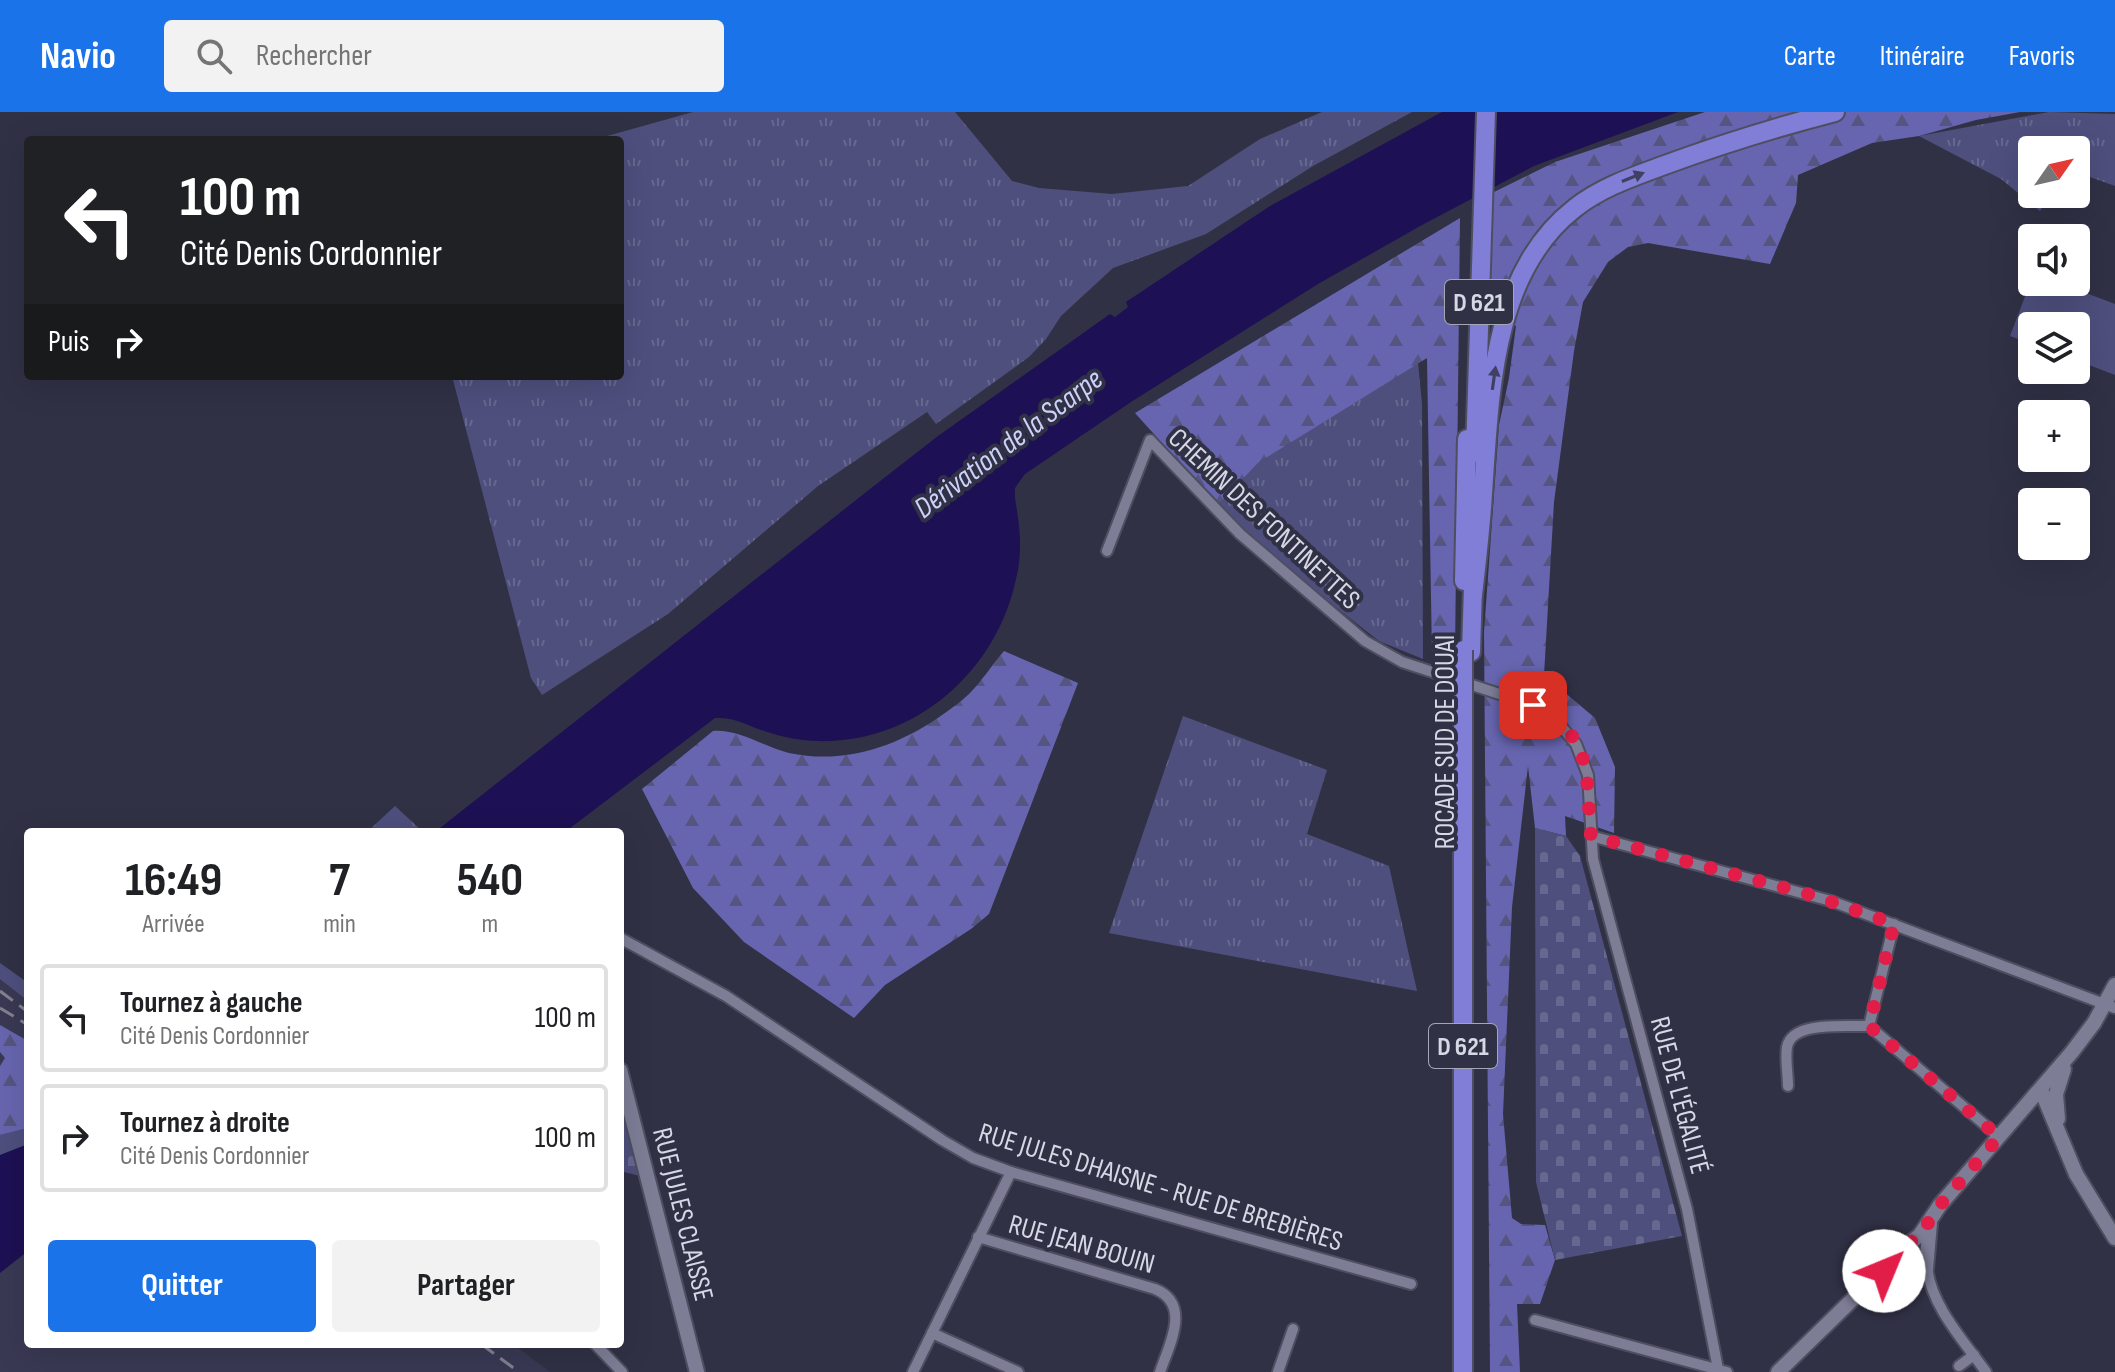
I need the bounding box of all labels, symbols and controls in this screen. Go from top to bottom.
search box [164,20,724,92]
text: Navio [40,34,116,79]
icon: search [192,34,236,78]
text: Rechercher [256,38,372,74]
text: Carte [1784,40,1836,73]
text: Itinéraire [1880,40,1965,73]
text: Favoris [2009,40,2075,73]
north arrow [2018,136,2090,208]
map controls [2018,136,2090,560]
text: 100 m [180,165,301,232]
icon: left [48,168,152,272]
one-way arrow [1621,171,1645,184]
button: sound [2018,224,2090,296]
text: Cité Denis Cordonnier [180,233,442,276]
road number: D 621 [1445,280,1513,324]
button: layers [2018,312,2090,384]
icon: right [106,320,150,364]
text: Puis [48,324,90,360]
water label: Dérivation de la Scarpe [907,361,1110,526]
one-way arrow [1488,366,1501,391]
button: + [2018,400,2090,472]
street label: CHEMIN DES FONTINETTES [1161,422,1367,616]
button: − [2018,488,2090,560]
street label: ROCADE SUD DE DOUAI [1429,635,1462,849]
pin [1499,671,1567,739]
icon: arrive [1511,683,1555,727]
text: 16:49 [125,852,222,909]
text: 7 [329,852,350,909]
text: 540 [457,852,523,909]
text: Arrivée [143,909,205,940]
text: min [323,909,356,940]
text: m [482,909,498,940]
text: Tournez à gauche [120,985,303,1021]
icon: left [52,996,96,1040]
text: 100 m [535,1000,596,1036]
street label: RUE DE L'ÉGALITÉ [1643,1013,1716,1178]
text: Cité Denis Cordonnier [120,1021,309,1052]
road number: D 621 [1429,1024,1497,1068]
text: Tournez à droite [120,1105,290,1141]
icon: right [52,1116,96,1160]
street label: RUE JULES DHAISNE - RUE DE BREBIÈRES [975,1116,1346,1259]
text: 100 m [535,1120,596,1156]
street label: RUE JULES CLAISSE [645,1124,720,1304]
text: Cité Denis Cordonnier [120,1141,309,1172]
street label: RUE JEAN BOUIN [1005,1208,1158,1281]
position arrow [1842,1229,1926,1313]
button: Quitter [48,1240,316,1332]
button: Partager [332,1240,600,1332]

